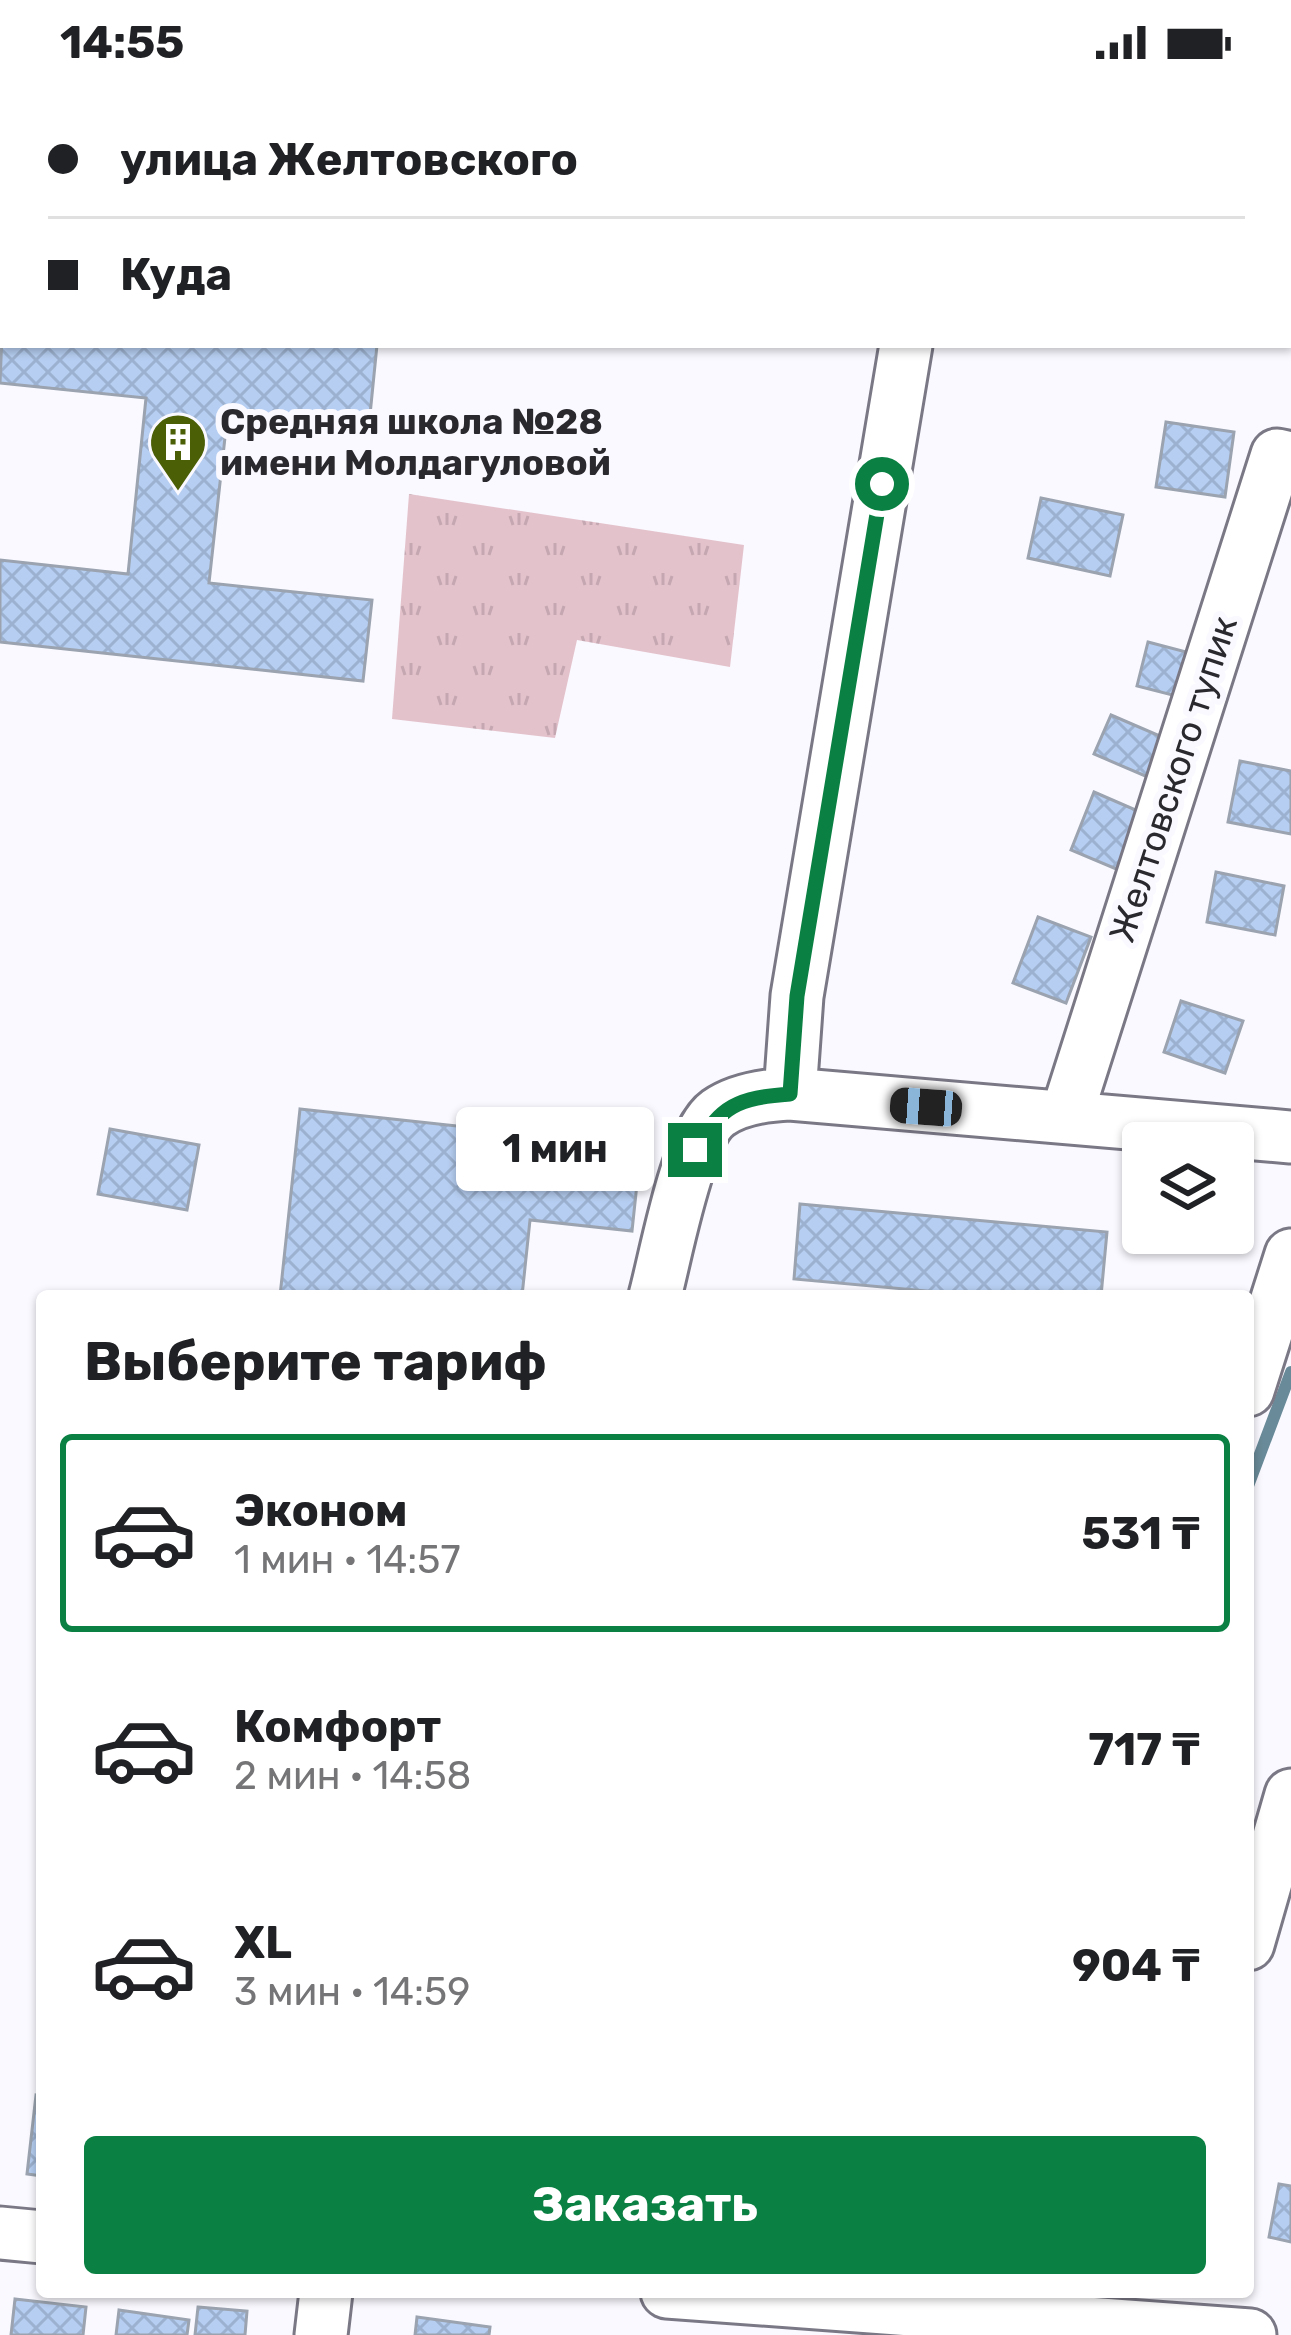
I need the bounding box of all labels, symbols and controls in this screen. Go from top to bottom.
text: 14:55 [60,16,184,69]
text: улица Желтовского [120,133,578,186]
text: Куда [120,248,232,301]
place label: Средняя школа №28 имени Молдагуловой [220,400,611,484]
building icon: Средняя школа №28 имени Молдагуловой [147,411,209,493]
route start [855,457,909,511]
street label: Желтовского тупик [1100,611,1246,947]
car [889,1087,963,1127]
callout: 1 мин [455,1108,653,1192]
map controls [1122,1122,1254,1254]
button: layers [1122,1122,1254,1254]
route end [668,1123,722,1177]
text: 1 мин [502,1126,608,1172]
text: Выберите тариф [84,1330,547,1394]
icon: car [90,1479,198,1587]
text: Эконом [234,1484,408,1537]
text: 531 ₸ [1082,1507,1200,1560]
text: 1 мин · 14:57 [234,1537,460,1583]
icon: car [90,1695,198,1803]
text: Комфорт [234,1700,441,1753]
text: 717 ₸ [1088,1723,1200,1776]
text: 2 мин · 14:58 [234,1753,471,1799]
icon: car [90,1911,198,2019]
text: XL [234,1916,292,1969]
text: 904 ₸ [1072,1939,1200,1992]
text: 3 мин · 14:59 [234,1969,470,2015]
button: Заказать [84,2136,1206,2274]

